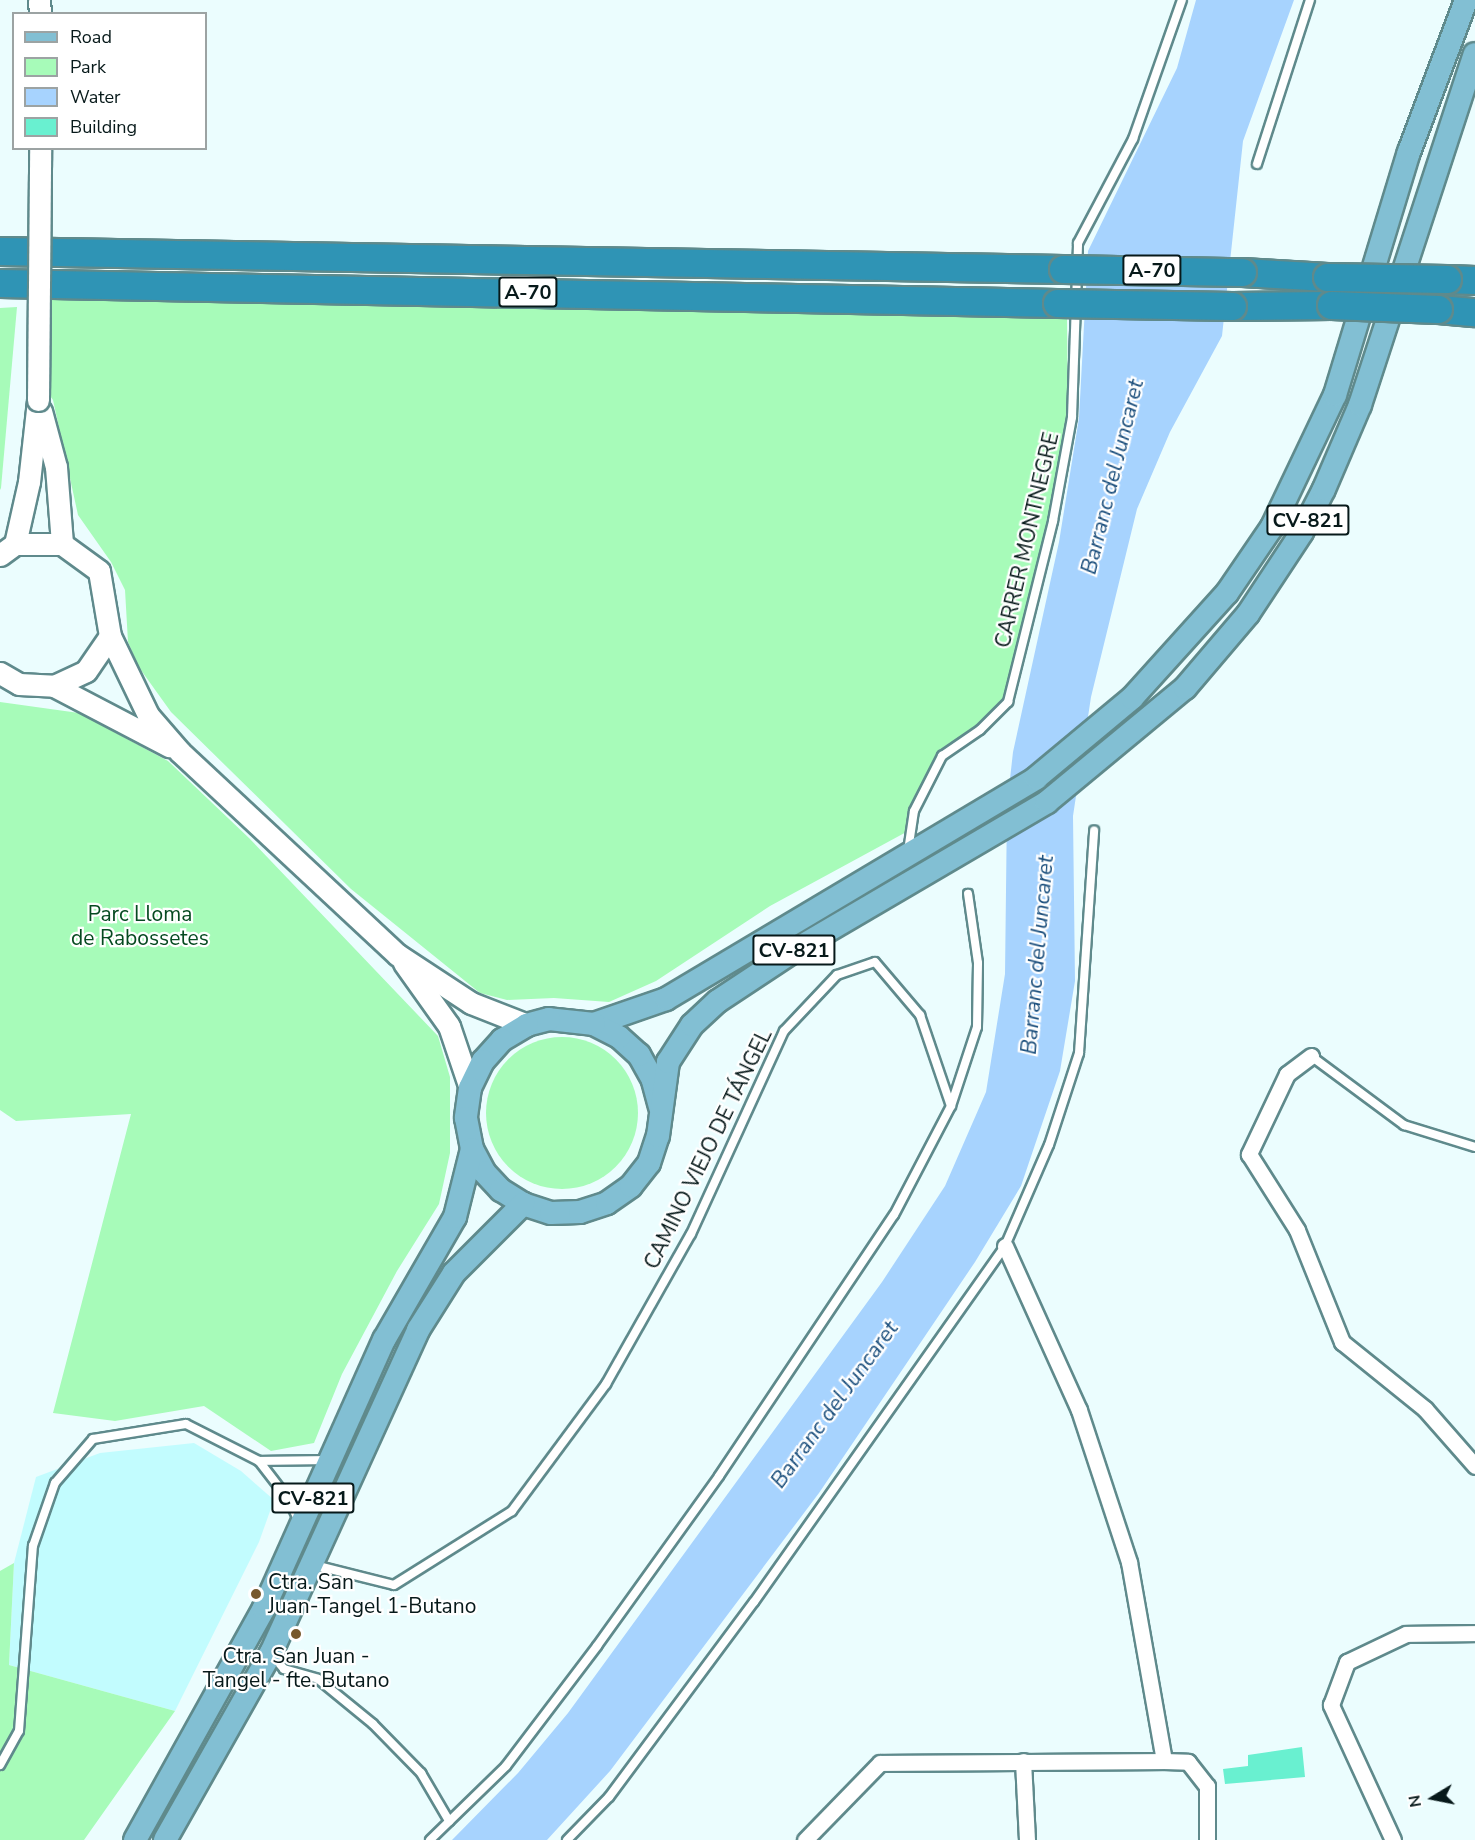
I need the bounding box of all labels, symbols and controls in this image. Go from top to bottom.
legend [12,12,207,150]
text: Road [70,25,112,49]
text: Park [70,55,106,79]
text: Water [70,85,121,109]
text: Building [70,115,137,139]
road number: A-70 [1122,253,1182,287]
road number: A-70 [498,275,558,309]
water label: Barranc del Juncaret [1076,377,1150,577]
street label: CARRER MONTNEGRE [990,430,1064,650]
road number: CV-821 [1266,503,1350,537]
water label: Barranc del Juncaret [1016,854,1060,1056]
park label: Parc Lloma de Rabossetes [71,901,209,951]
road number: CV-821 [752,933,836,967]
street label: CAMINO VIEJO DE TÁNGEL [639,1025,777,1273]
water label: Barranc del Juncaret [766,1316,904,1494]
road number: CV-821 [271,1481,355,1515]
place label: Ctra. San Juan-Tangel 1-Butano [268,1569,476,1619]
marker: Ctra. San Juan-Tangel 1-Butano [249,1587,263,1601]
marker: Ctra. San Juan - Tangel - fte. Butano [289,1627,303,1641]
place label: Ctra. San Juan - Tangel - fte. Butano [203,1643,389,1693]
north arrow [1403,1768,1463,1828]
text: N [1403,1793,1427,1809]

